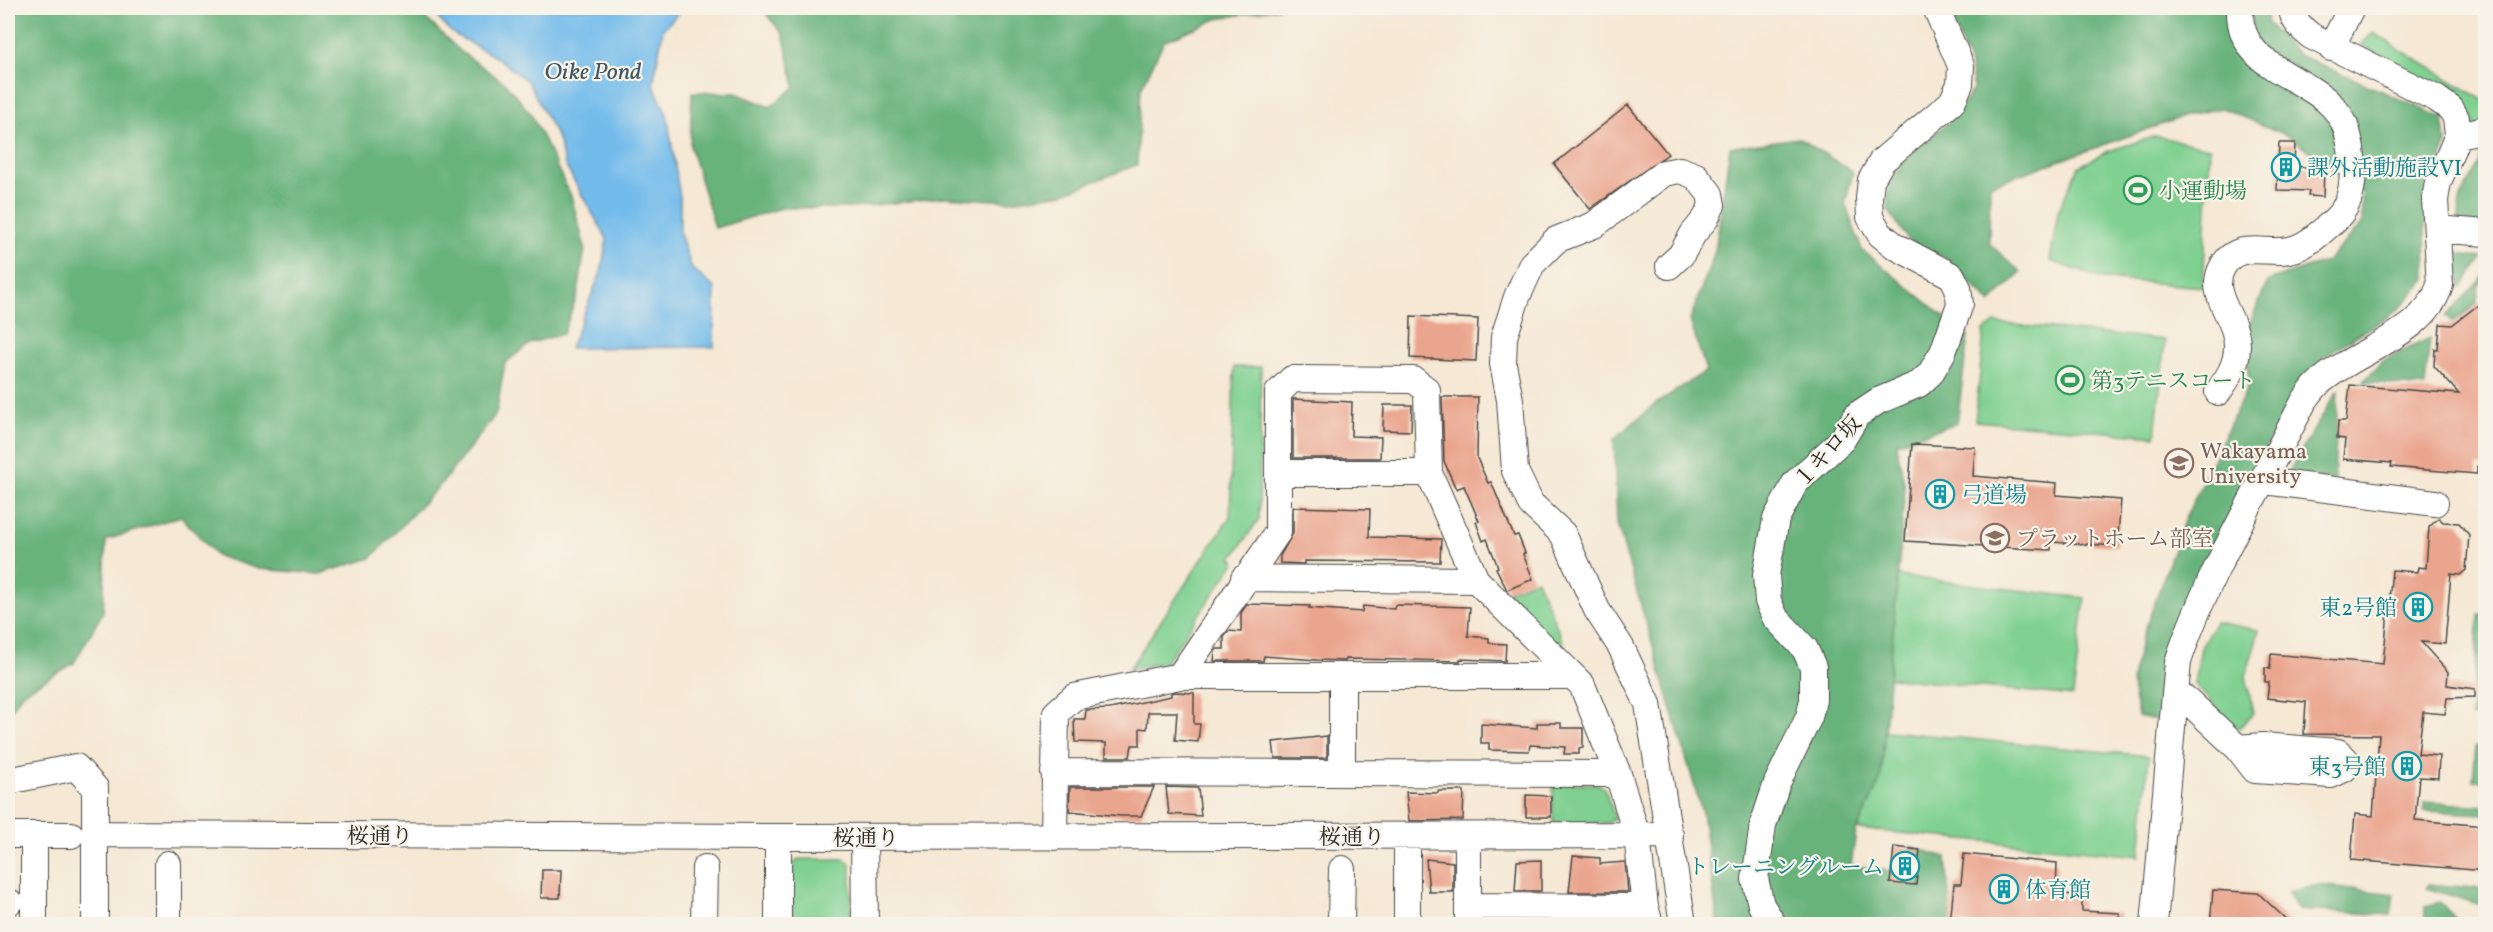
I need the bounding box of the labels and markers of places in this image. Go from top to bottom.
building icon: 課外活動施設VI [2270,151,2302,183]
place label: 課外活動施設VI [2307,154,2462,185]
sports icon: 小運動場 [2122,174,2154,206]
place label: 小運動場 [2159,177,2247,208]
sports icon: 第3テニスコート [2054,364,2086,396]
place label: 第3テニスコート [2091,367,2255,398]
place label: Wakayama University [2200,437,2307,493]
school or university icon: Wakayama University [2163,447,2195,479]
building icon: 弓道場 [1924,478,1956,510]
place label: 弓道場 [1961,481,2027,512]
school or university icon: プラットホーム部室 [1979,522,2011,554]
place label: プラットホーム部室 [2016,525,2214,556]
building icon: 東2号館 [2402,591,2434,623]
place label: 東2号館 [2319,594,2397,625]
building icon: 東3号館 [2391,750,2423,782]
place label: 東3号館 [2309,753,2386,784]
building icon: トレーニングルーム [1889,850,1921,882]
place label: トレーニングルーム [1687,853,1884,884]
building icon: 体育館 [1988,873,2020,905]
place label: 体育館 [2025,876,2091,907]

